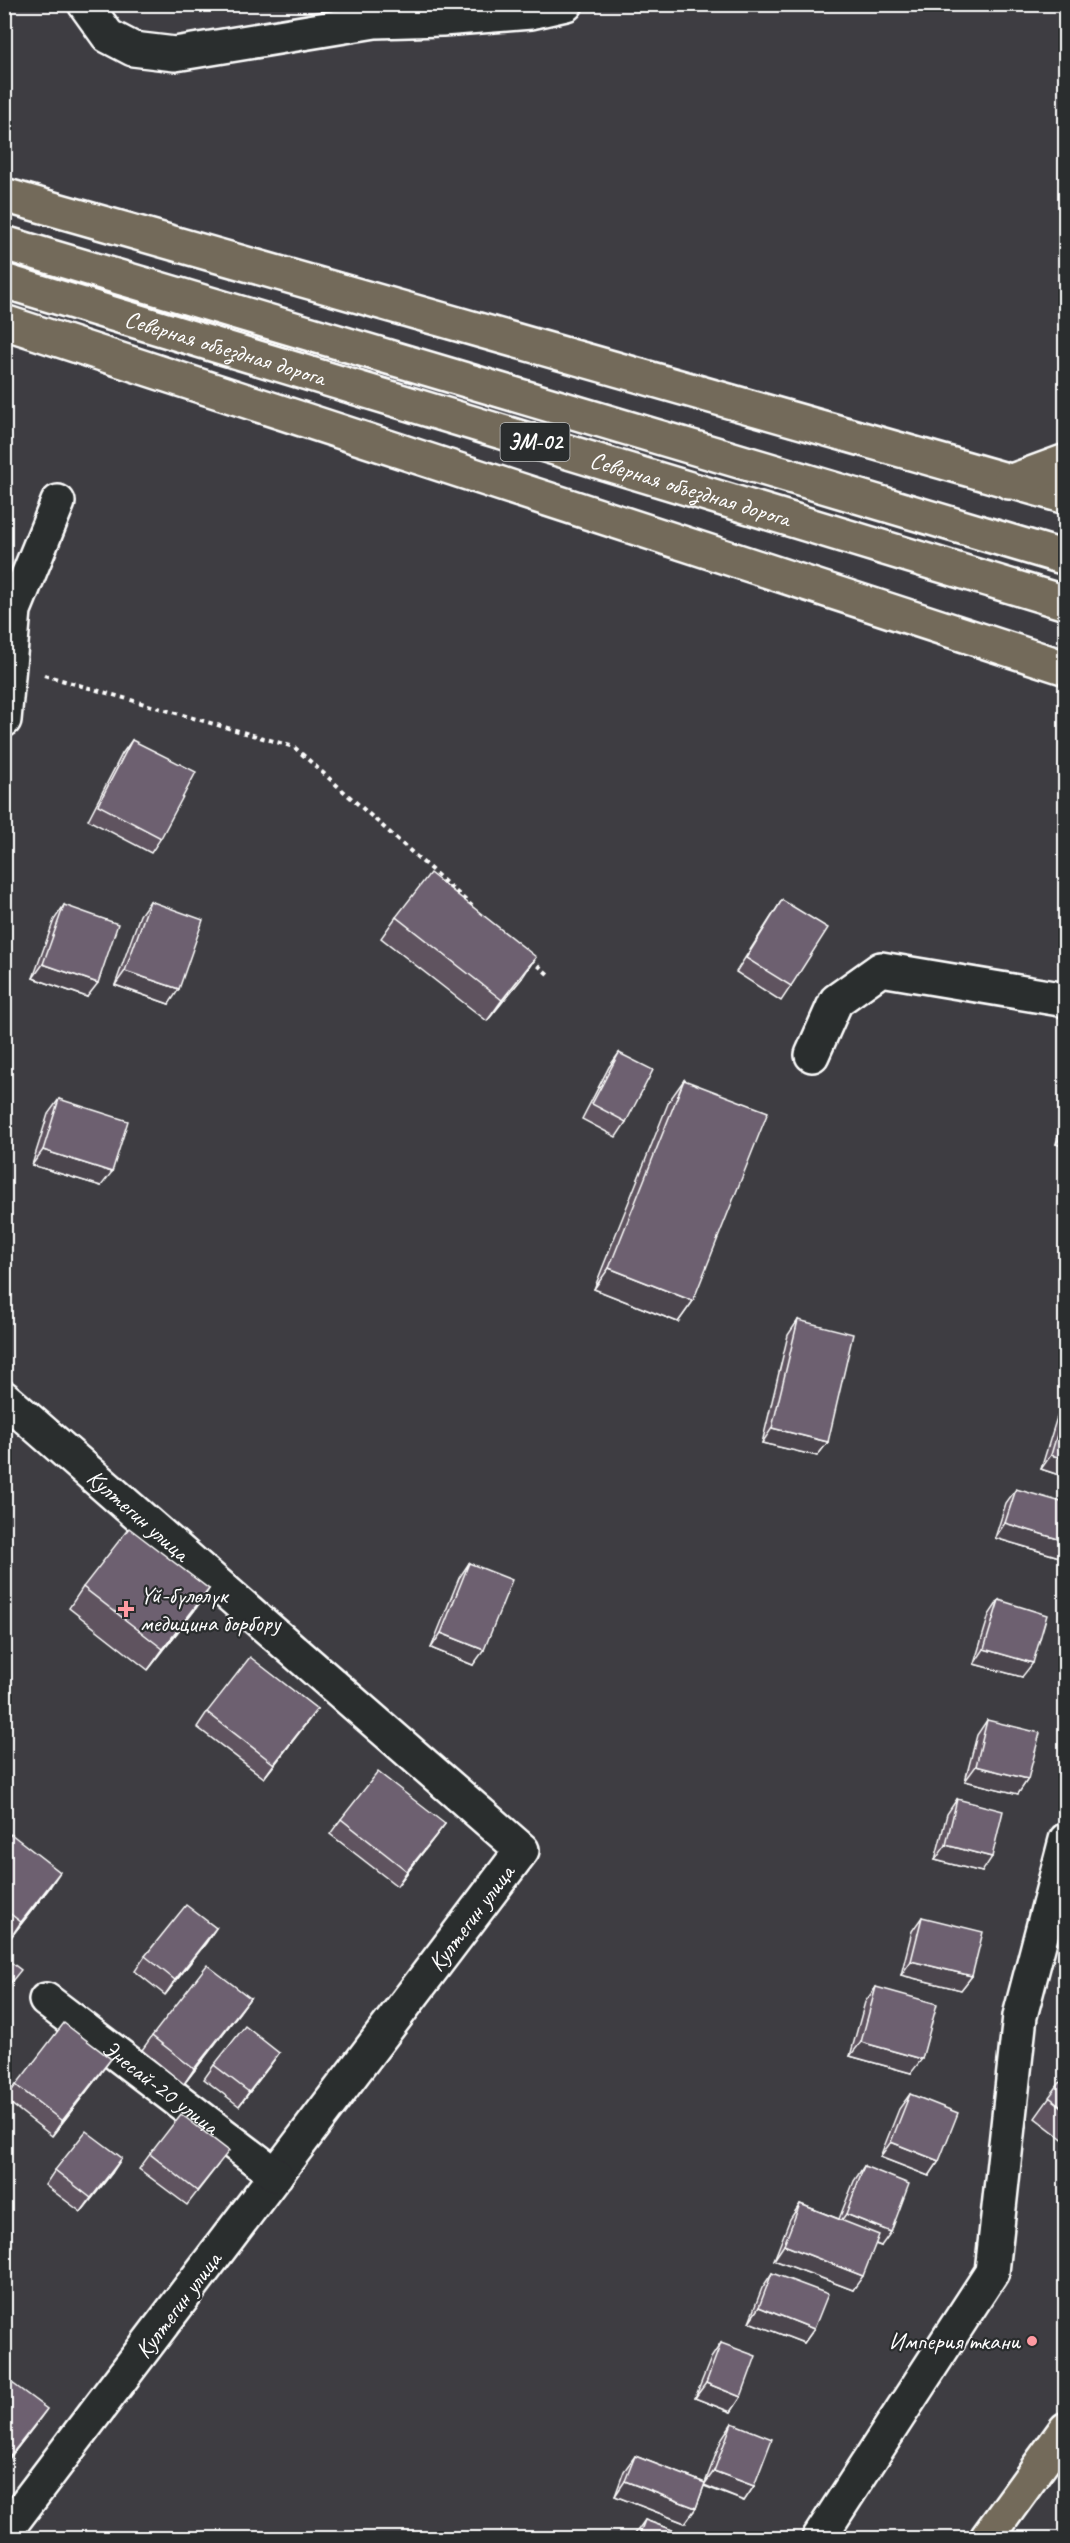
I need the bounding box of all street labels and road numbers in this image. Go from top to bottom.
street label: Северная объездная дорога [121,304,331,393]
road number: ЭМ-02 [500,423,570,461]
street label: Северная объездная дорога [586,445,796,534]
street label: Култегин улица [81,1462,197,1569]
street label: Култегин улица [421,1857,522,1977]
street label: Энесай-20 улица [96,2033,227,2142]
street label: Култегин улица [128,2244,229,2364]

